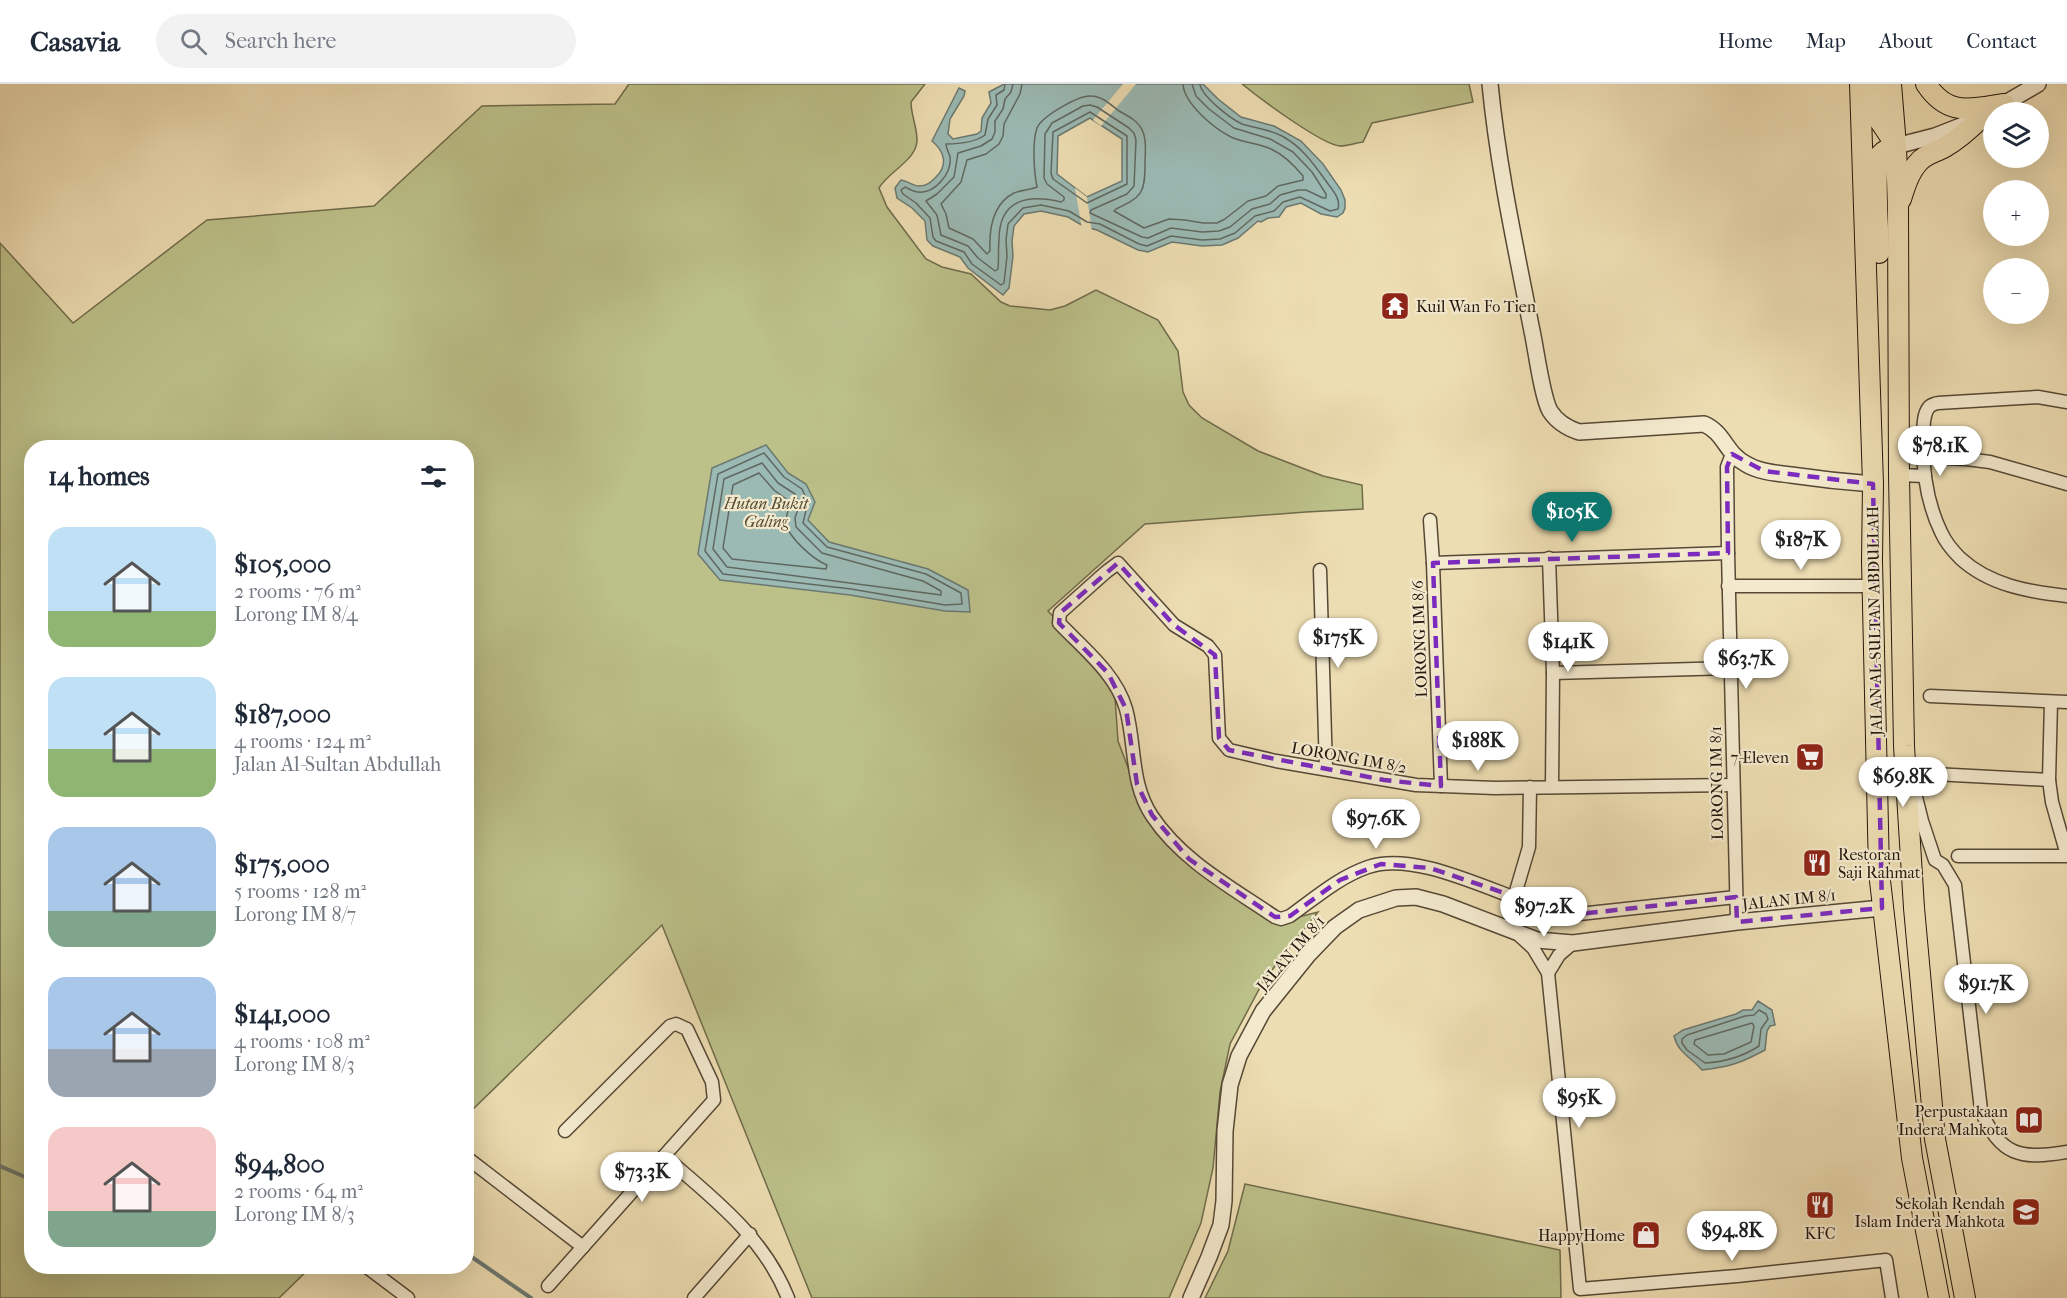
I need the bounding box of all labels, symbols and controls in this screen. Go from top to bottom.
search box [156,14,576,68]
text: Casavia [30,25,120,58]
icon: search [177,25,210,58]
text: Search here [225,28,336,54]
text: Home [1718,29,1773,53]
text: Map [1806,29,1846,53]
text: About [1879,29,1933,53]
text: Contact [1966,29,2037,53]
map controls [1983,102,2049,324]
button: layers [1983,102,2049,168]
button: + [1983,180,2049,246]
button: − [1983,258,2049,324]
temple icon: Kuil Wan Fo Tien [1379,290,1411,322]
place label: Kuil Wan Fo Tien [1416,297,1537,316]
pin: $78.1K [1891,426,1989,477]
text: $78.1K [1912,434,1968,457]
icon: filters [417,460,450,493]
text: 14 homes [48,461,150,492]
pin: $105K [1530,492,1614,543]
park label: Hutan Bukit Galing [723,494,809,531]
text: $105K [1546,500,1598,523]
street label: JALAN AL-SULTAN ABDULLAH [1863,506,1886,738]
pin: $187K [1759,520,1843,571]
text: $187K [1775,528,1827,551]
text: $105,000 [234,549,331,580]
icon: home [96,551,168,623]
text: 2 rooms · 76 m² [234,580,361,603]
street label: LORONG IM 8/6 [1408,580,1431,698]
text: Lorong IM 8/4 [234,603,358,626]
pin: $175K [1296,618,1380,669]
pin: $141K [1526,622,1610,673]
text: $175K [1313,626,1363,649]
text: $141K [1542,630,1594,653]
pin: $63.7K [1697,639,1795,690]
text: $63.7K [1718,647,1774,670]
text: $187,000 [234,699,331,730]
icon: home [96,701,168,773]
pin: $188K [1436,721,1520,772]
street label: LORONG IM 8/1 [1706,726,1727,840]
text: $188K [1452,729,1504,752]
text: 4 rooms · 124 m² [234,730,371,753]
street label: LORONG IM 8/2 [1290,738,1408,777]
supermarket icon: 7-Eleven [1794,741,1826,773]
place label: 7-Eleven [1730,748,1790,767]
text: Jalan Al-Sultan Abdullah [234,753,441,776]
pin: $69.8K [1854,757,1952,808]
text: $69.8K [1873,765,1933,788]
pin: $97.6K [1327,799,1425,850]
text: $97.6K [1346,807,1406,830]
place label: Restoran Saji Rahmat [1838,845,1921,882]
restaurant icon: Restoran Saji Rahmat [1801,847,1833,879]
text: $175,000 [234,849,330,880]
icon: home [96,851,168,923]
text: 5 rooms · 128 m² [234,880,366,903]
street label: JALAN IM 8/1 [1739,885,1837,914]
pin: $97.2K [1495,887,1593,938]
text: $97.2K [1514,895,1574,918]
text: Lorong IM 8/7 [234,903,356,926]
street label: JALAN IM 8/1 [1251,912,1328,997]
pin: $91.7K [1937,964,2035,1015]
text: $91.7K [1958,972,2014,995]
text: $141,000 [234,999,331,1030]
icon: home [96,1001,168,1073]
text: 4 rooms · 108 m² [234,1030,370,1053]
text: Lorong IM 8/3 [234,1053,355,1076]
pin: $95K [1543,1078,1615,1129]
text: $95K [1557,1086,1601,1109]
place label: Perpustakaan Indera Mahkota [1898,1102,2009,1139]
library icon: Perpustakaan Indera Mahkota [2013,1104,2045,1136]
text: $94,800 [234,1149,325,1180]
icon: home [96,1151,168,1223]
pin: $73.3K [593,1152,691,1203]
text: $73.3K [614,1160,670,1183]
text: 2 rooms · 64 m² [234,1180,363,1203]
restaurant icon: KFC [1804,1189,1836,1221]
place label: Sekolah Rendah Islam Indera Mahkota [1854,1194,2006,1231]
school or university icon: Sekolah Rendah Islam Indera Mahkota [2010,1196,2042,1228]
text: Lorong IM 8/3 [234,1203,355,1226]
pin: $94.8K [1683,1211,1781,1262]
shop icon: HappyHome [1630,1219,1662,1251]
text: $94.8K [1701,1219,1763,1242]
place label: KFC [1805,1224,1835,1243]
place label: HappyHome [1538,1226,1625,1245]

